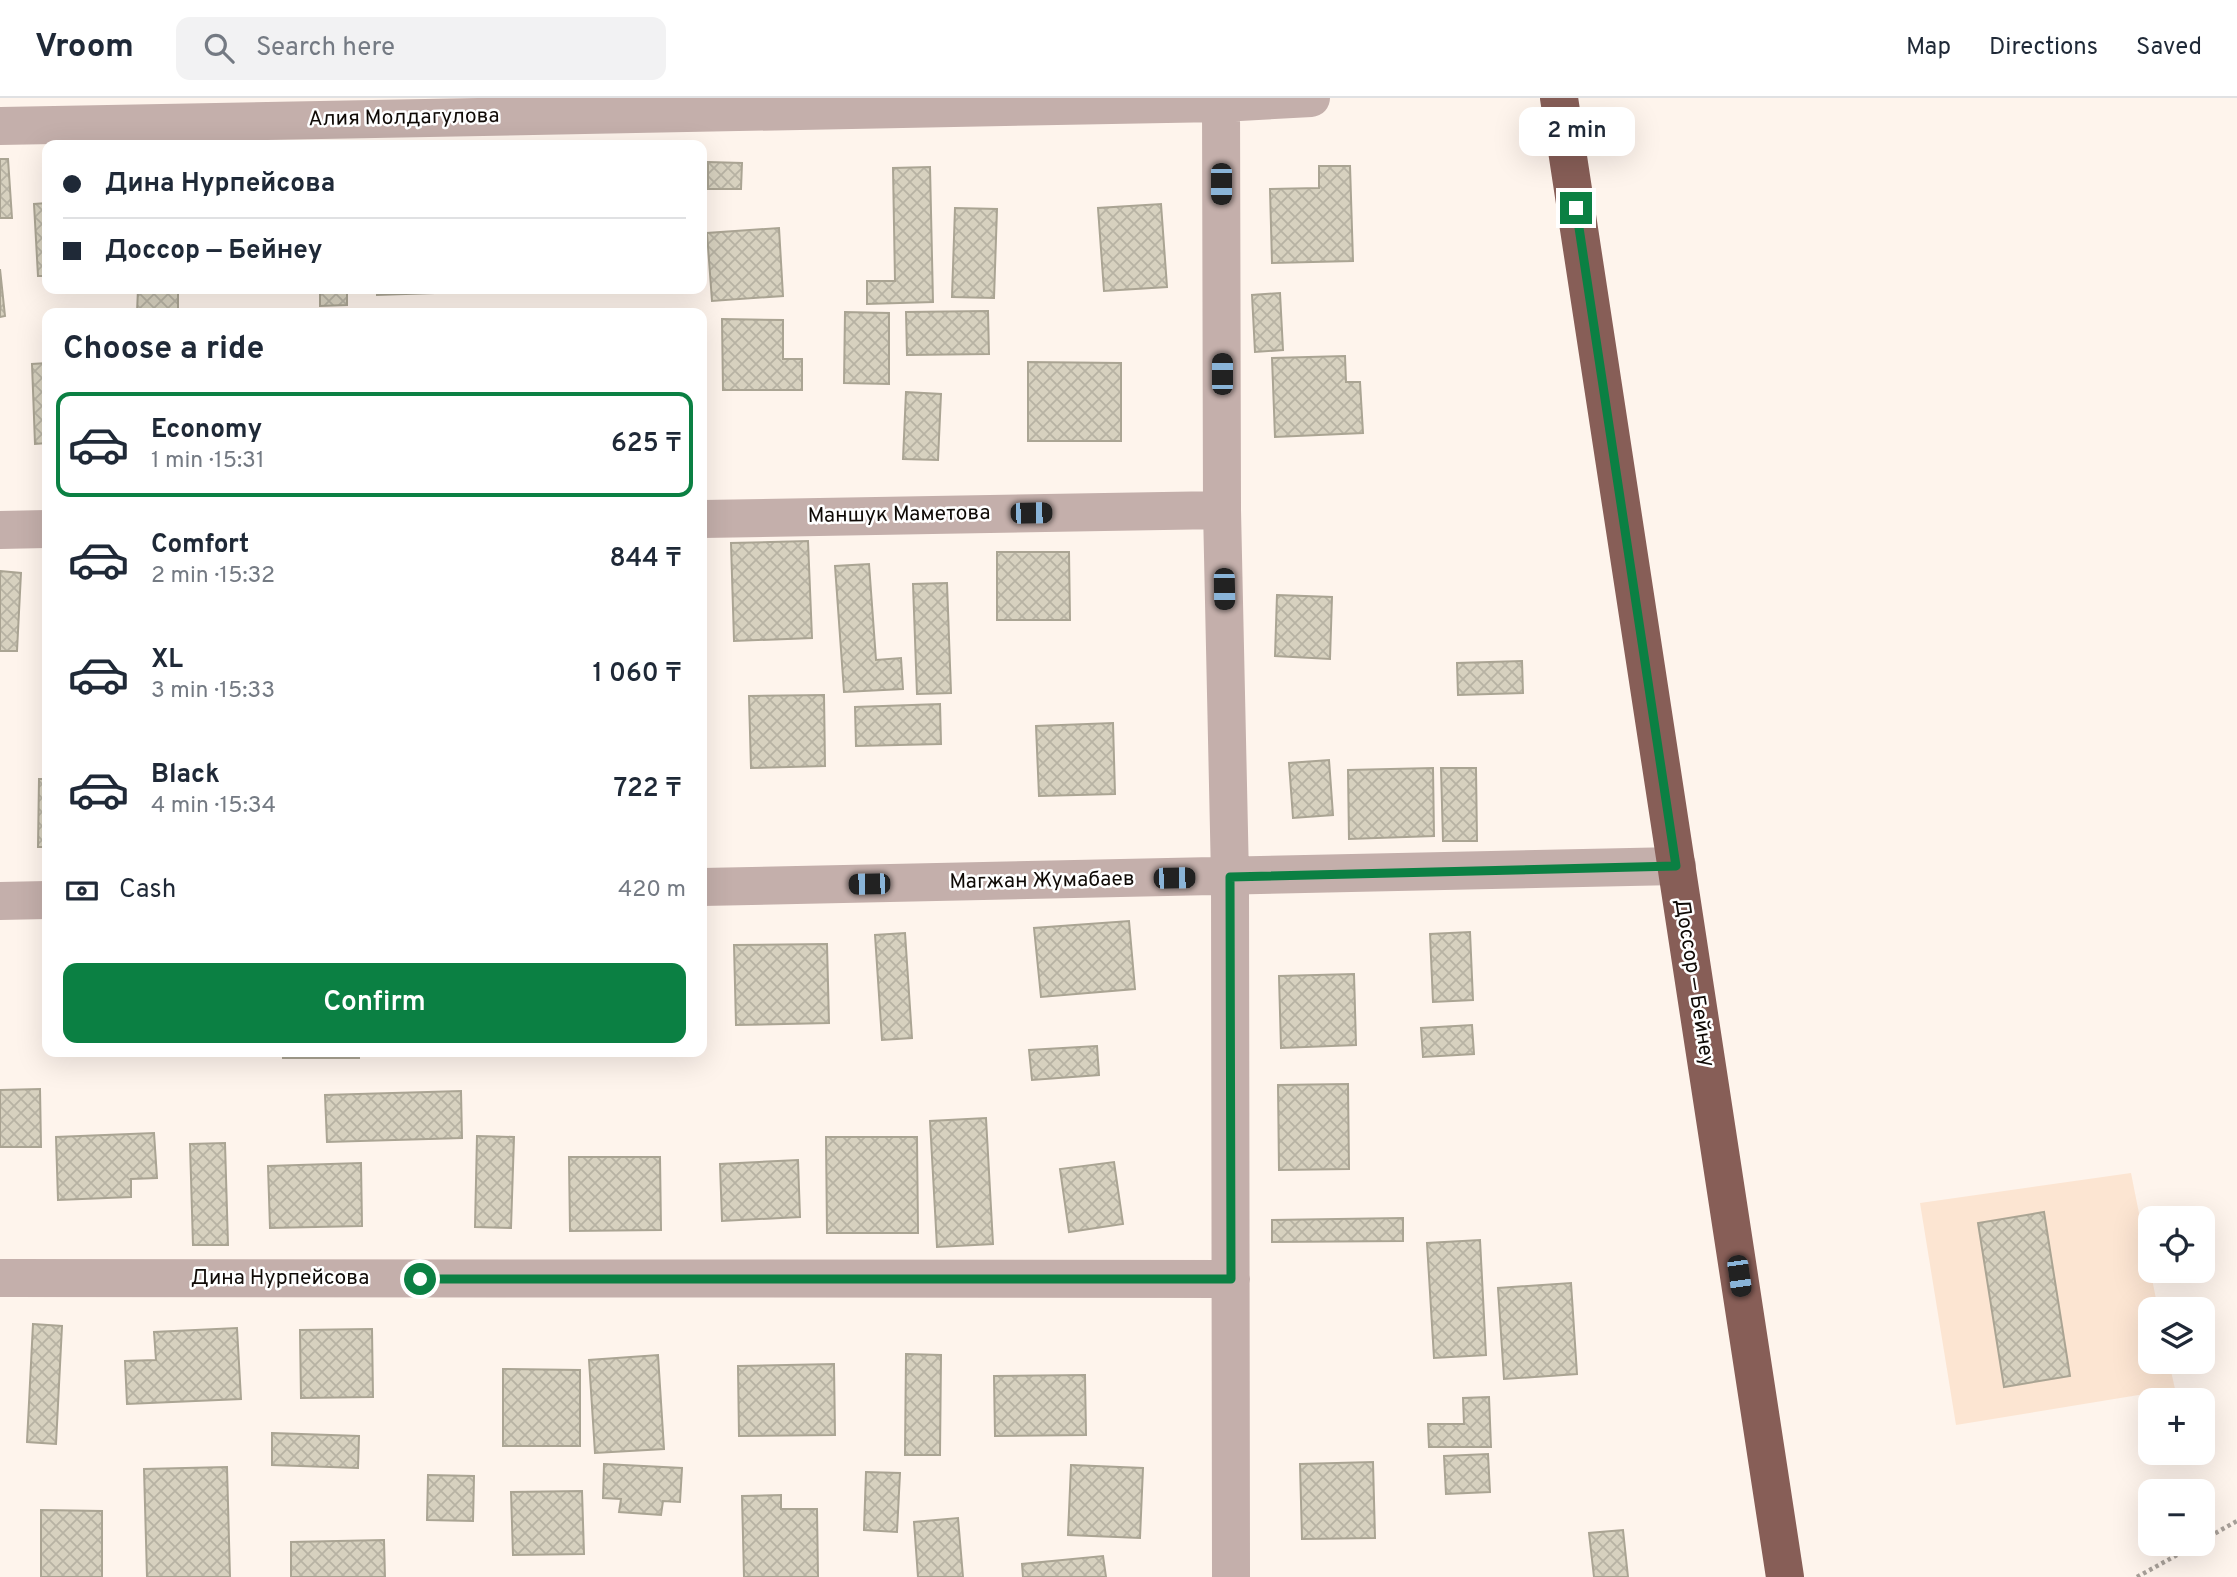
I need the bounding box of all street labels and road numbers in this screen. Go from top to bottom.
street label: Алия Молдагулова [308,103,500,133]
street label: Маншук Маметова [807,500,991,530]
street label: Магжан Жумабаев [949,866,1135,896]
street label: Доссор — Бейнеу [1667,897,1721,1069]
street label: Дина Нурпейсова [191,1265,369,1292]

